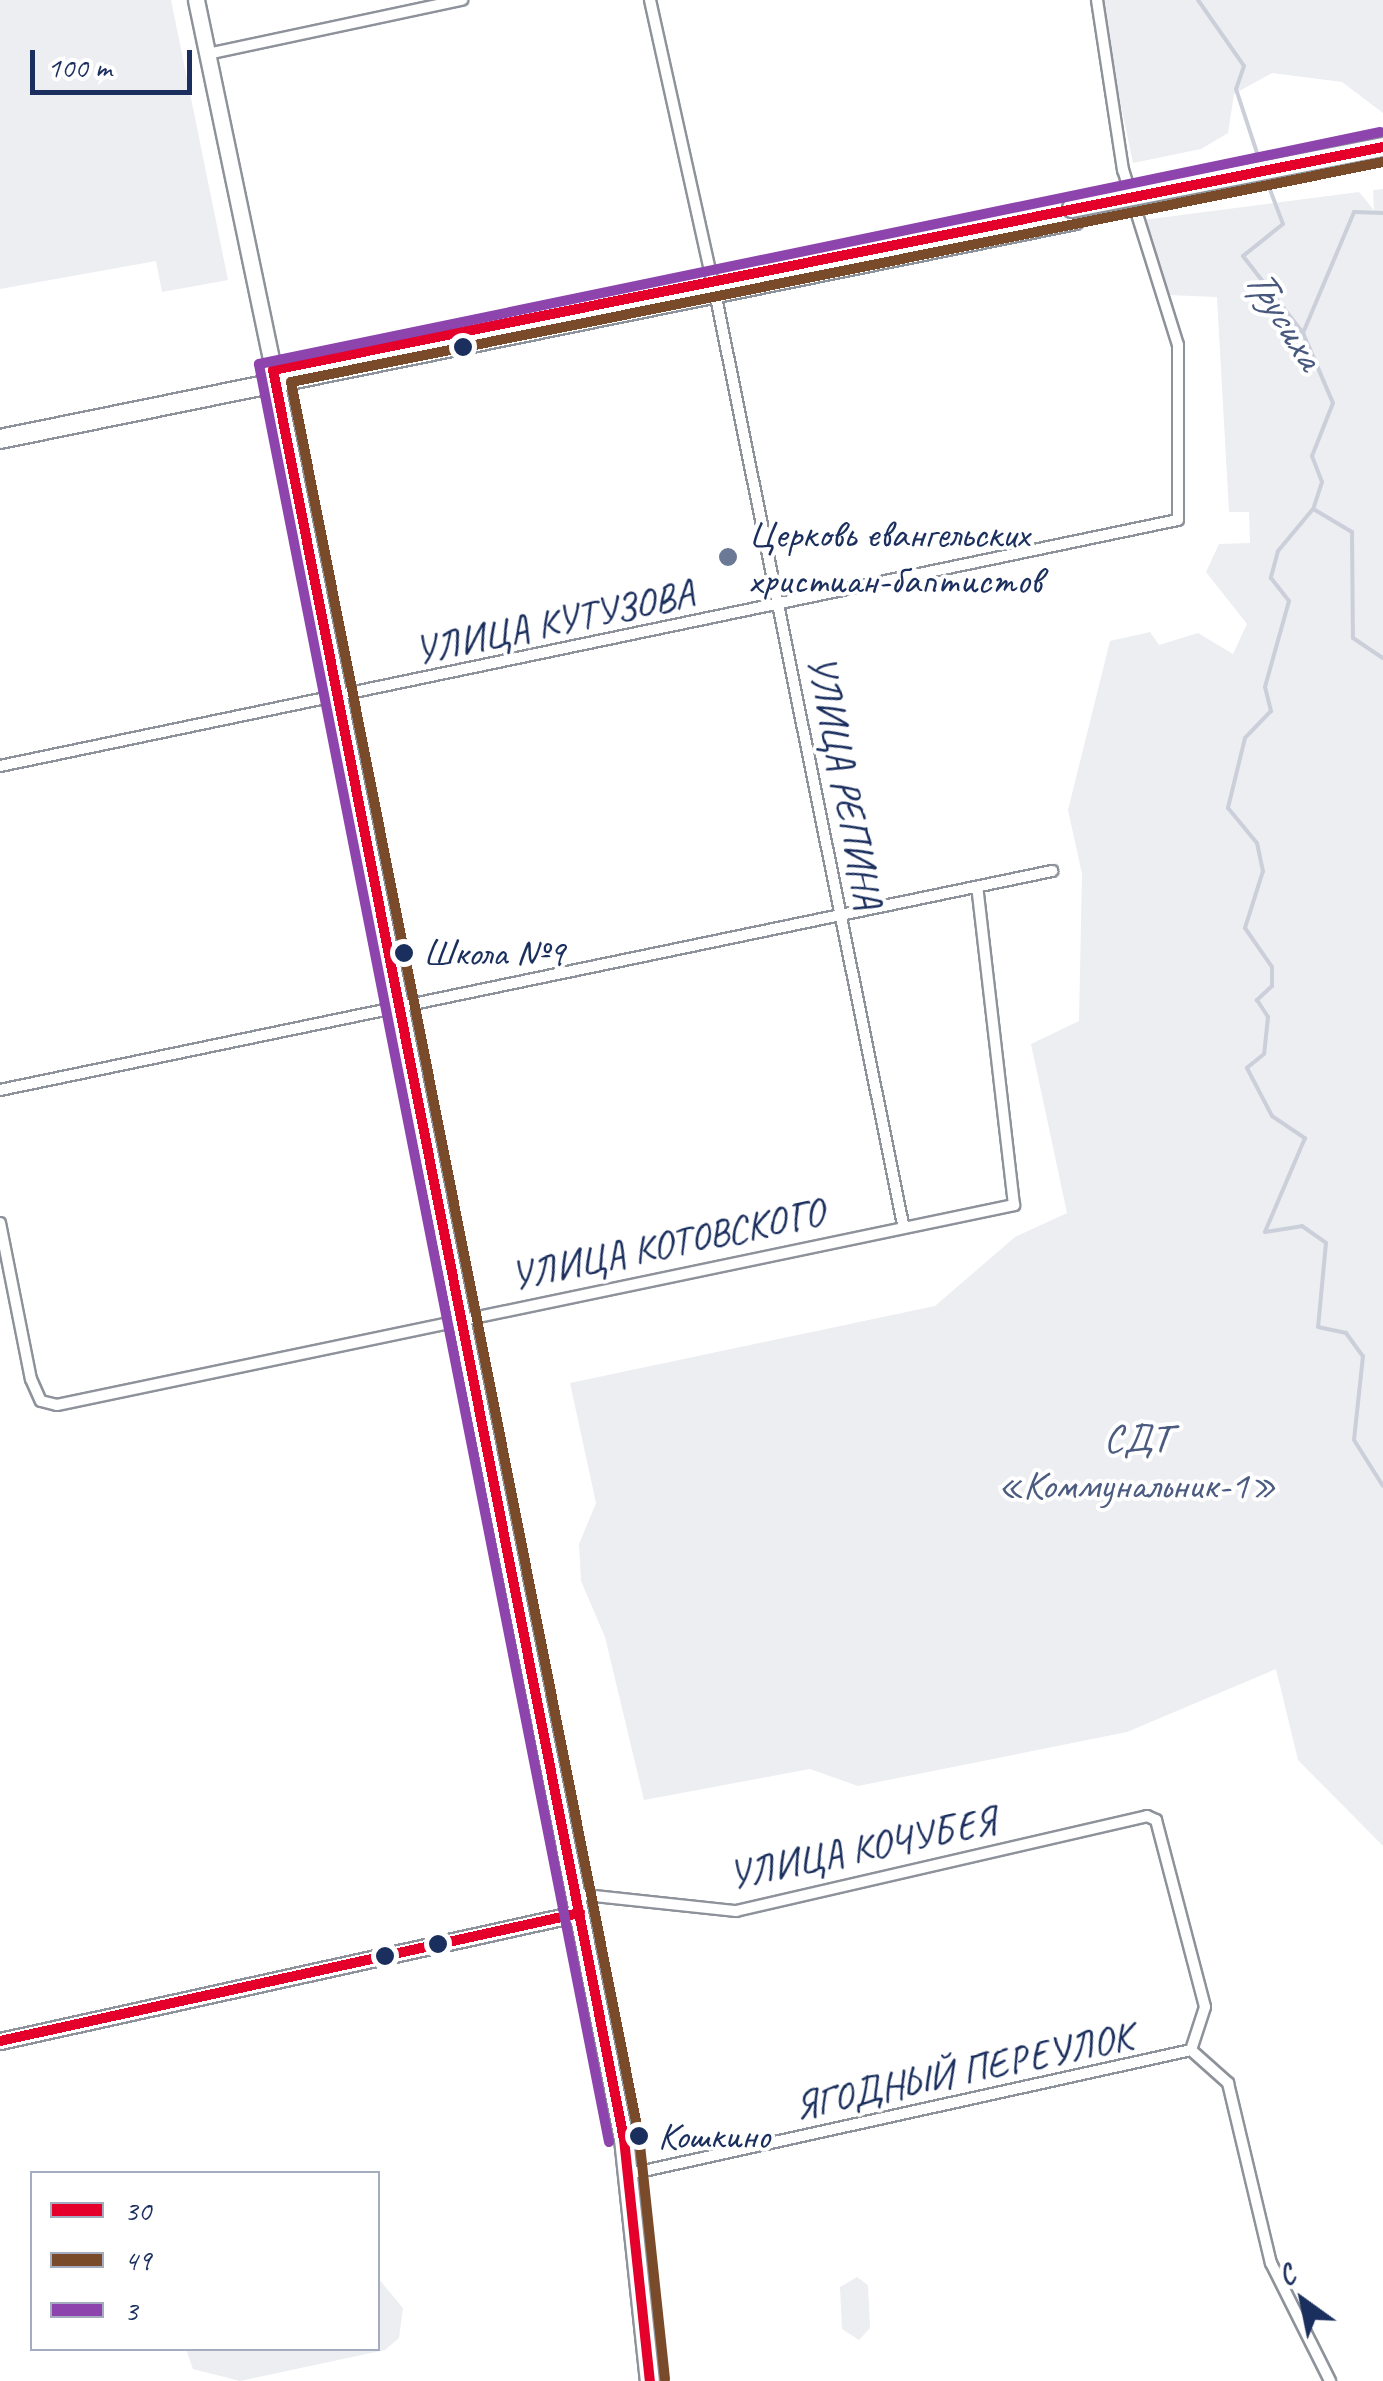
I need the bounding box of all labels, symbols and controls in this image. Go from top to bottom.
scale bar [35,30,198,92]
text: 100 m [47,48,112,86]
water label: Трусиха [1234,258,1334,378]
unlabelled marker [453,337,473,357]
place label: Церковь евангельских христиан-баптистов [748,510,1042,604]
marker: Церковь евангельских христиан-баптистов [717,546,739,568]
street label: УЛИЦА КУТУЗОВА [408,569,700,675]
street label: УЛИЦА РЕПИНА [797,651,893,913]
place label: Школа №9 [423,930,565,976]
marker: Школа №9 [394,943,414,963]
street label: УЛИЦА КОТОВСКОГО [506,1187,828,1301]
park label: СДТ «Коммунальник-1» [997,1415,1277,1509]
street label: УЛИЦА КОЧУБЕЯ [724,1796,1000,1900]
unlabelled marker [428,1934,448,1954]
unlabelled marker [375,1946,395,1966]
street label: ЯГОДНЫЙ ПЕРЕУЛОК [790,2012,1136,2130]
place label: Кошкино [658,2113,770,2159]
marker: Кошкино [629,2126,649,2146]
legend [30,2171,380,2351]
text: 30 [124,2191,151,2229]
text: 49 [124,2241,151,2279]
north arrow [1253,2251,1353,2351]
text: С [1271,2257,1302,2294]
text: 3 [124,2291,138,2329]

